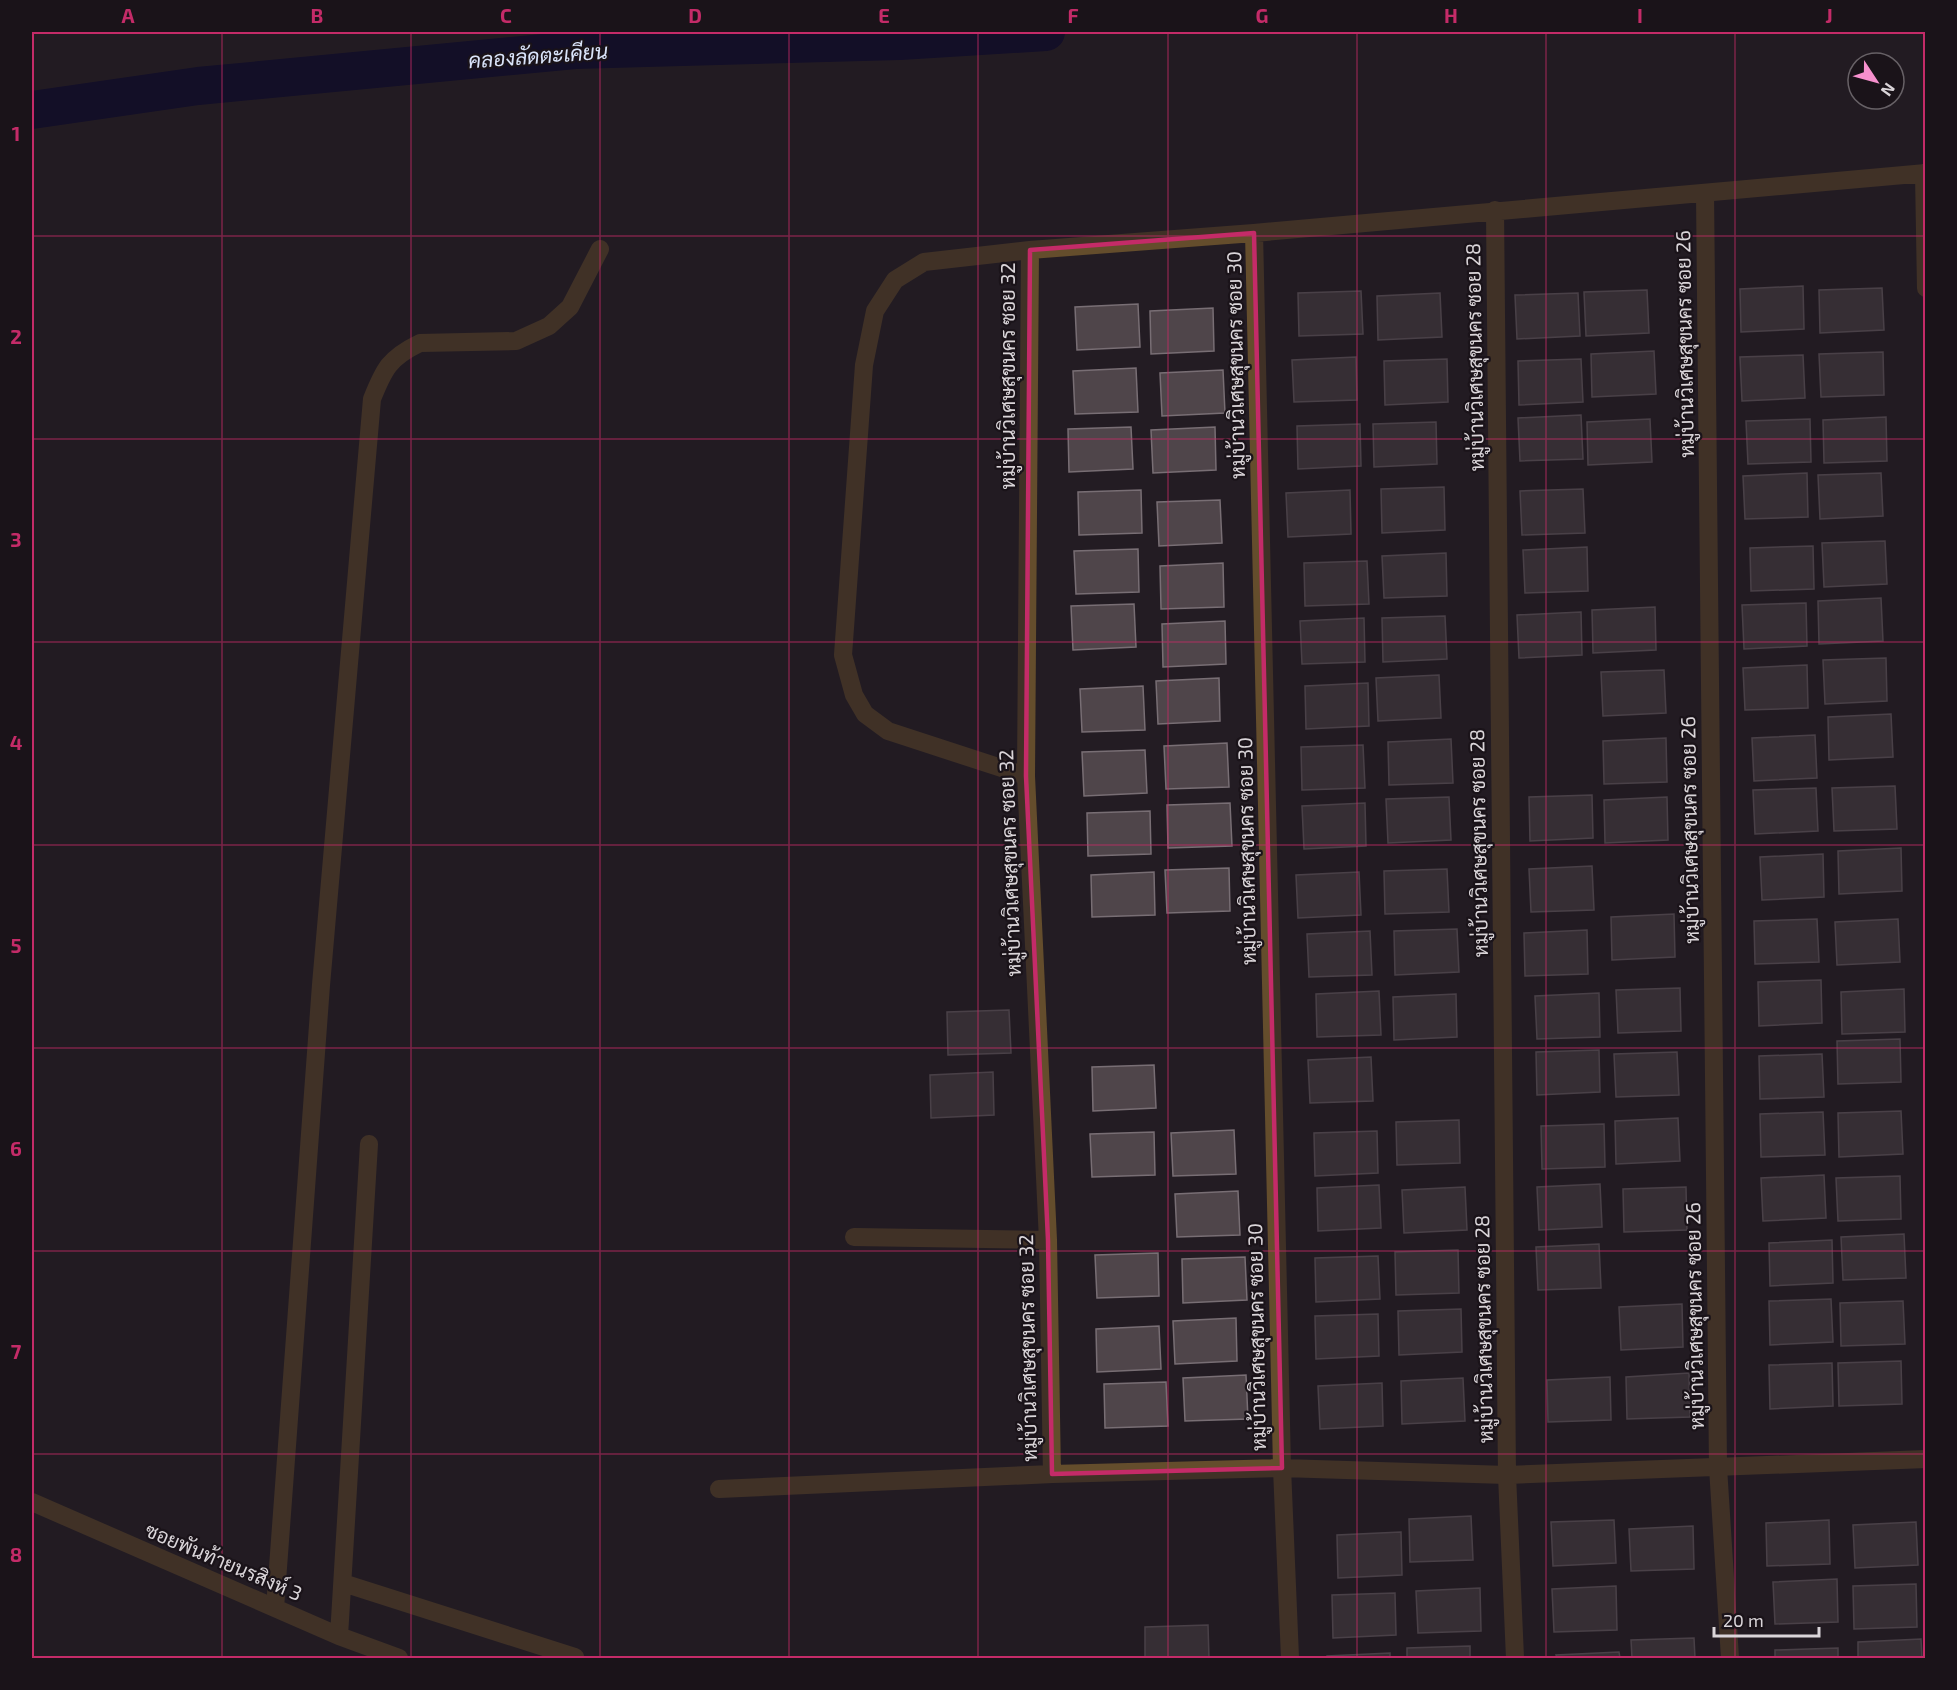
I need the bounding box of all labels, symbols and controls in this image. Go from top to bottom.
text: A [121,3,135,27]
text: B [311,3,323,27]
text: C [500,3,512,27]
text: D [688,3,702,27]
text: E [878,3,890,27]
text: F [1067,3,1079,27]
text: G [1256,3,1268,27]
text: H [1444,3,1458,27]
text: I [1637,3,1643,27]
text: J [1825,3,1833,27]
water label: คลองลัดตะเคียน [467,38,609,72]
north arrow [1846,51,1906,111]
text: N [1877,80,1900,100]
text: 1 [12,121,20,145]
street label: หมู่บ้านวิเศษสุขนคร ซอย 26 [1670,230,1702,458]
street label: หมู่บ้านวิเศษสุขนคร ซอย 28 [1460,243,1492,471]
street label: หมู่บ้านวิเศษสุขนคร ซอย 30 [1221,251,1253,479]
street label: หมู่บ้านวิเศษสุขนคร ซอย 32 [995,262,1023,490]
text: 2 [10,324,22,348]
text: 3 [10,527,22,551]
street label: หมู่บ้านวิเศษสุขนคร ซอย 26 [1675,716,1707,944]
street label: หมู่บ้านวิเศษสุขนคร ซอย 28 [1464,729,1496,957]
text: 4 [10,730,23,754]
street label: หมู่บ้านวิเศษสุขนคร ซอย 30 [1232,737,1264,965]
street label: หมู่บ้านวิเศษสุขนคร ซอย 32 [993,749,1029,977]
text: 5 [10,933,22,957]
text: 6 [10,1136,22,1160]
street label: หมู่บ้านวิเศษสุขนคร ซอย 26 [1680,1202,1712,1430]
street label: หมู่บ้านวิเศษสุขนคร ซอย 28 [1469,1215,1501,1443]
street label: หมู่บ้านวิเศษสุขนคร ซอย 30 [1242,1223,1274,1451]
street label: หมู่บ้านวิเศษสุขนคร ซอย 32 [1013,1234,1045,1462]
text: 7 [11,1339,22,1363]
street label: ซอยพันท้ายนรสิงห์ 3 [142,1516,307,1605]
text: 8 [10,1542,22,1566]
scale bar [1714,1600,1819,1638]
text: 20 m [1723,1609,1764,1631]

